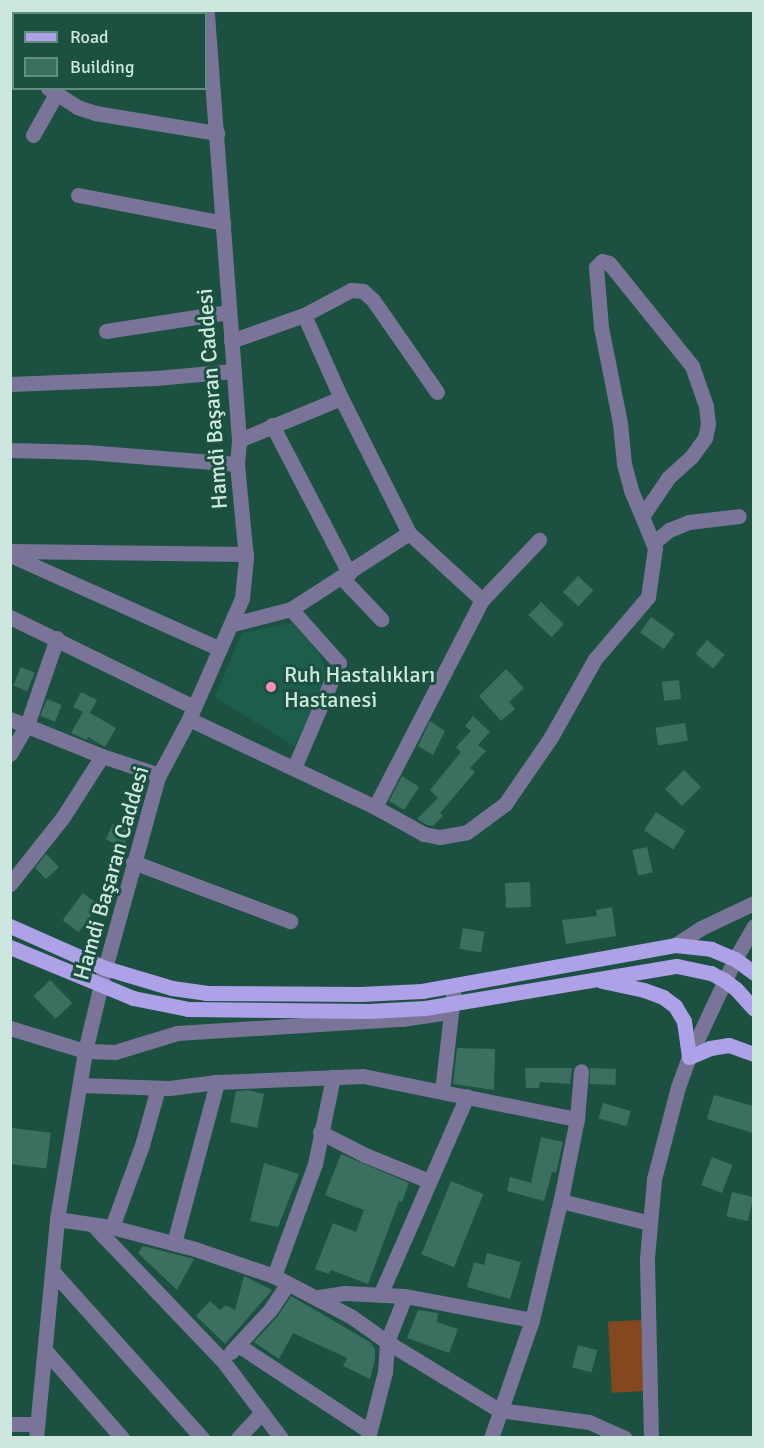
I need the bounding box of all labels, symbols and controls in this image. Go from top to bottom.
legend [12,12,207,90]
text: Road [70,26,109,48]
text: Building [70,56,134,78]
street label: Hamdi Başaran Caddesi [191,288,233,510]
place label: Ruh Hastalıkları Hastanesi [284,661,435,712]
marker: Ruh Hastalıkları Hastanesi [262,678,280,696]
street label: Hamdi Başaran Caddesi [68,763,154,983]

